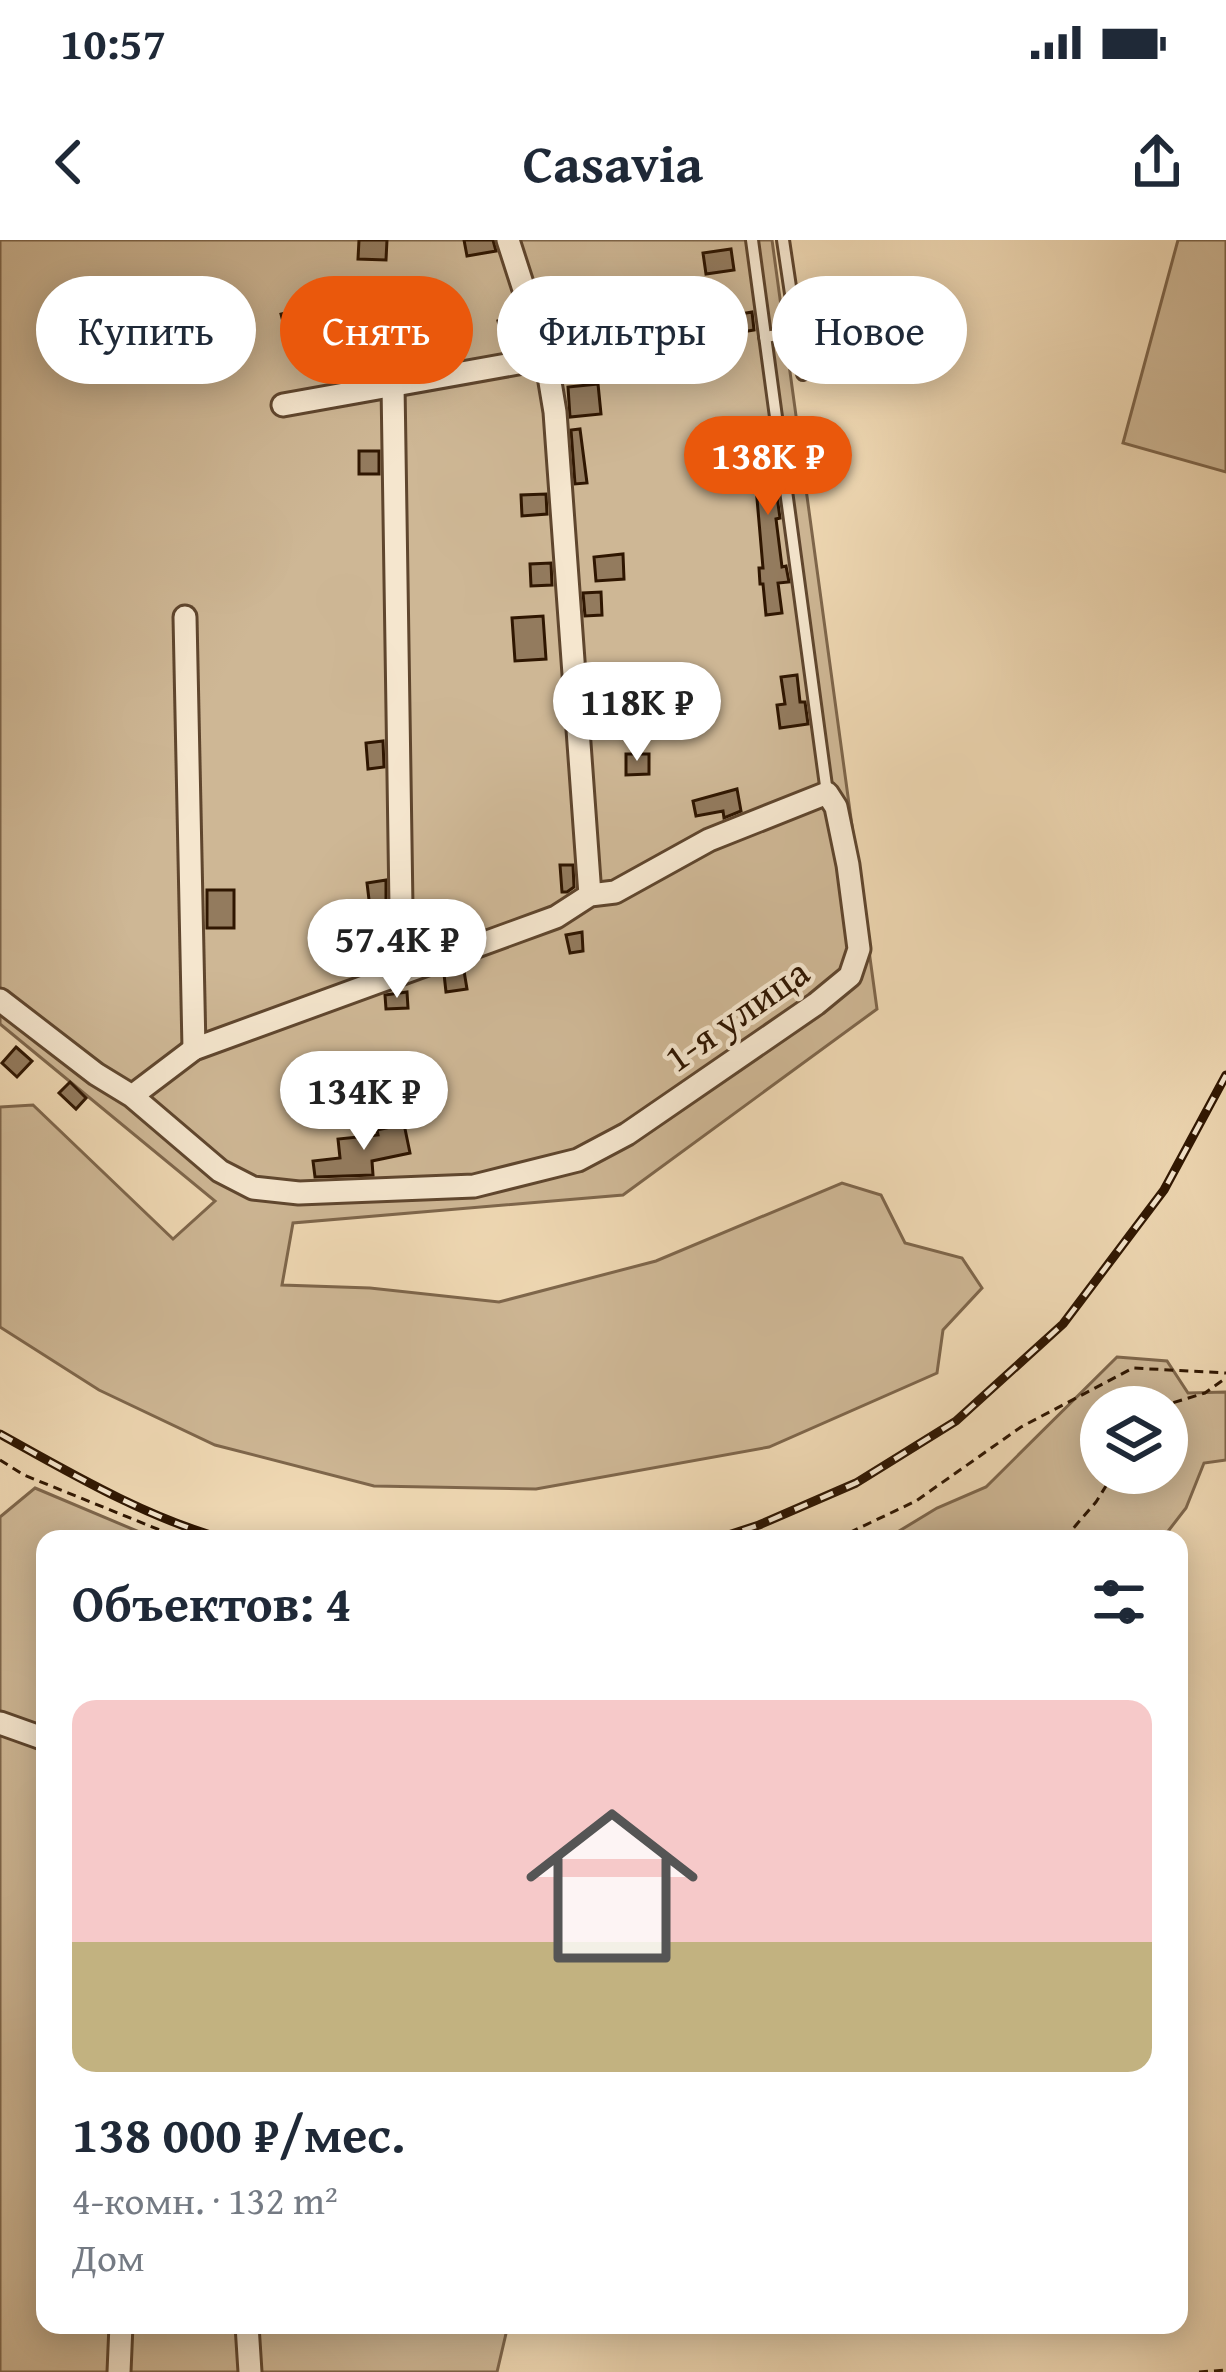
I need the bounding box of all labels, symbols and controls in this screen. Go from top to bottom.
text: 10:57 [60,10,166,75]
text: Casavia [523,123,703,202]
icon: back [36,129,102,195]
icon: share [1124,129,1190,195]
chip: Купить [36,276,256,384]
chip: Снять [280,276,473,384]
chip: Фильтры [497,276,748,384]
chip: Новое [772,276,967,384]
pin: 138K ₽ [670,416,866,518]
text: 138K ₽ [711,426,825,483]
pin: 118K ₽ [539,662,735,764]
text: 118K ₽ [580,672,694,729]
pin: 57.4K ₽ [286,899,508,1001]
text: 57.4K ₽ [334,909,460,966]
street label: 1-я улица [652,943,821,1085]
pin: 134K ₽ [266,1051,462,1153]
text: 134K ₽ [307,1061,421,1118]
map controls [1080,1386,1188,1494]
button: layers [1080,1386,1188,1494]
text: Объектов: 4 [72,1565,352,1640]
icon: filters [1086,1569,1152,1635]
icon: home [504,1778,720,1994]
text: 138 000 ₽/мес. [72,2096,405,2171]
text: 4-комн. · 132 m² [72,2171,338,2228]
text: Дом [72,2228,145,2285]

